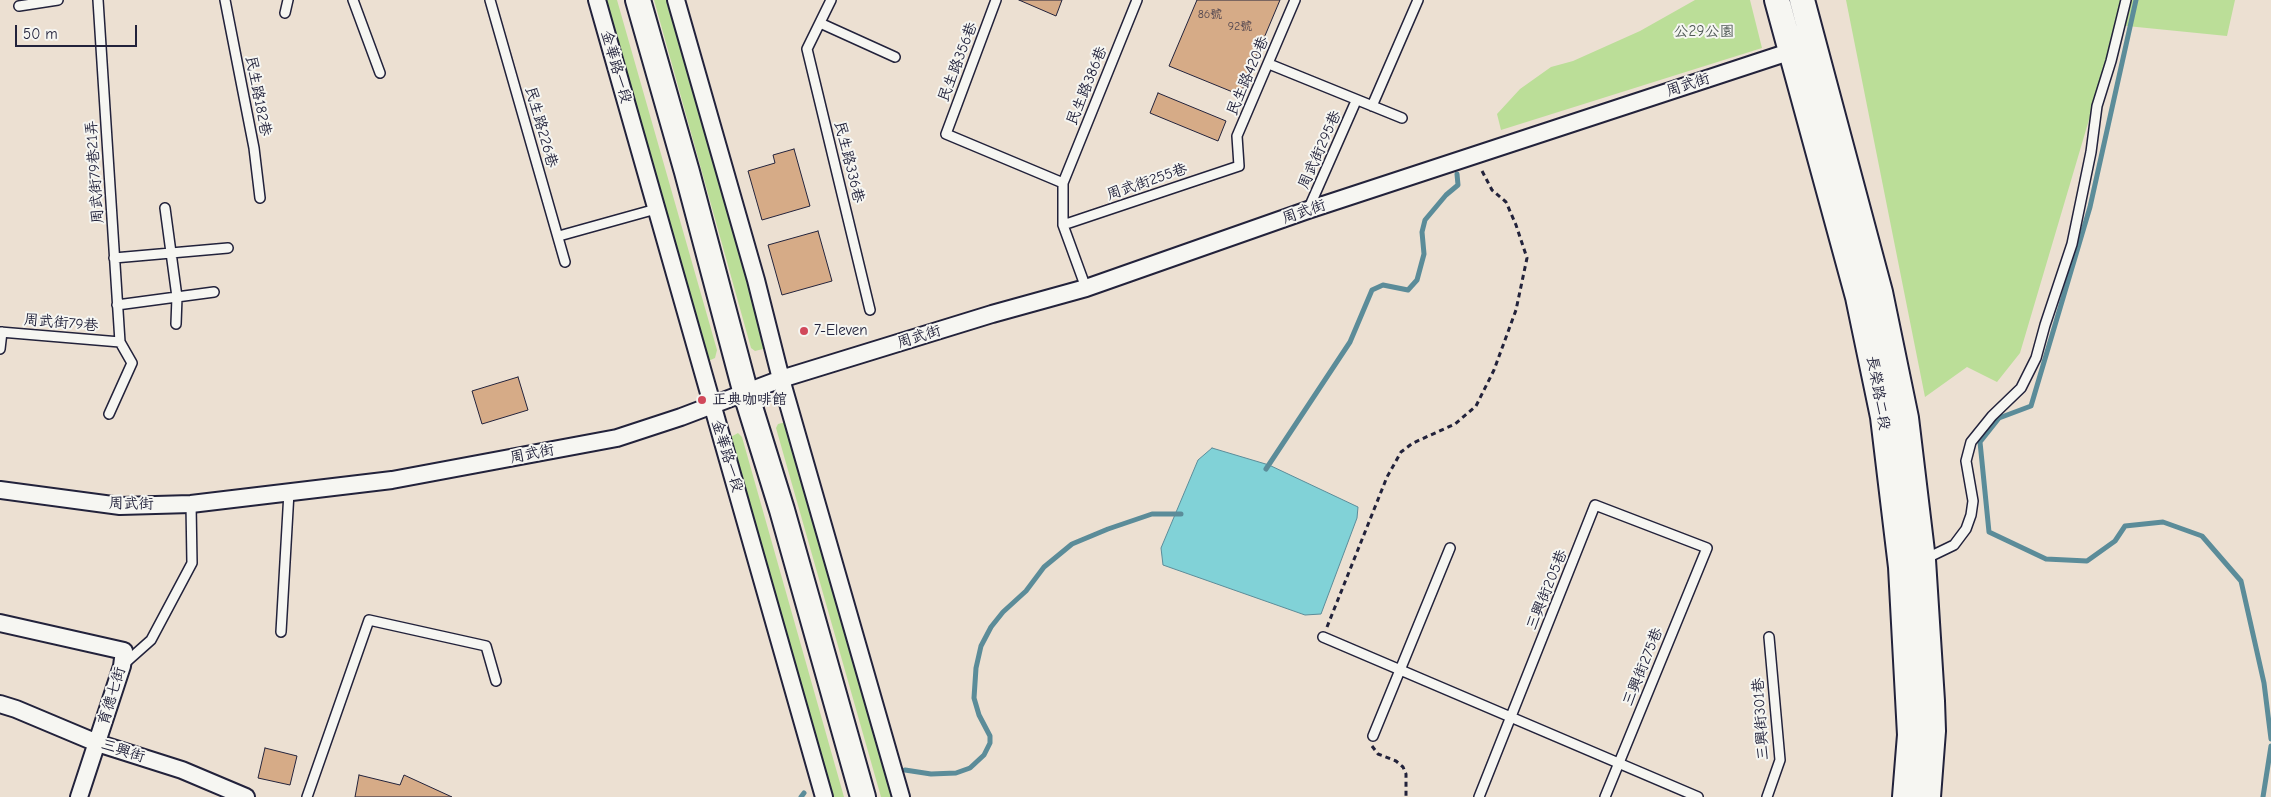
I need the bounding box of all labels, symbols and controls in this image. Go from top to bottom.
house number: 86號 [1198,8,1222,22]
scale bar [18,15,140,47]
street label: 民生路356巷 [935,20,981,104]
house number: 92號 [1228,20,1252,34]
park label: 公29公園 [1674,23,1734,41]
text: 50 m [23,25,58,43]
street label: 金華路一段 [597,28,635,106]
street label: 民生路420巷 [1223,34,1273,118]
street label: 民生路386巷 [1063,44,1111,128]
street label: 民生路182巷 [241,54,275,138]
street label: 周武街 [1664,69,1712,101]
street label: 民生路226巷 [521,84,561,170]
street label: 周武街295巷 [1295,108,1345,192]
street label: 民生路336巷 [830,119,868,205]
street label: 周武街79巷21弄 [82,120,108,224]
street label: 周武街255巷 [1104,160,1190,204]
street label: 周武街 [1280,196,1328,228]
street label: 周武街79巷 [23,311,99,335]
place label: 7-Eleven [814,322,868,340]
street label: 周武街 [895,322,943,352]
marker: 7-Eleven [798,325,810,337]
street label: 長榮路二段 [1863,355,1893,431]
place label: 正典咖啡館 [712,391,787,409]
marker: 正典咖啡館 [696,394,708,406]
street label: 金華路一段 [707,418,747,494]
street label: 周武街 [508,441,556,467]
street label: 周武街 [108,495,154,513]
street label: 三興街205巷 [1523,547,1571,633]
street label: 三興街275巷 [1619,625,1667,709]
street label: 育德七街 [95,665,129,727]
street label: 三興街301巷 [1749,677,1773,761]
street label: 三興街 [99,735,147,767]

